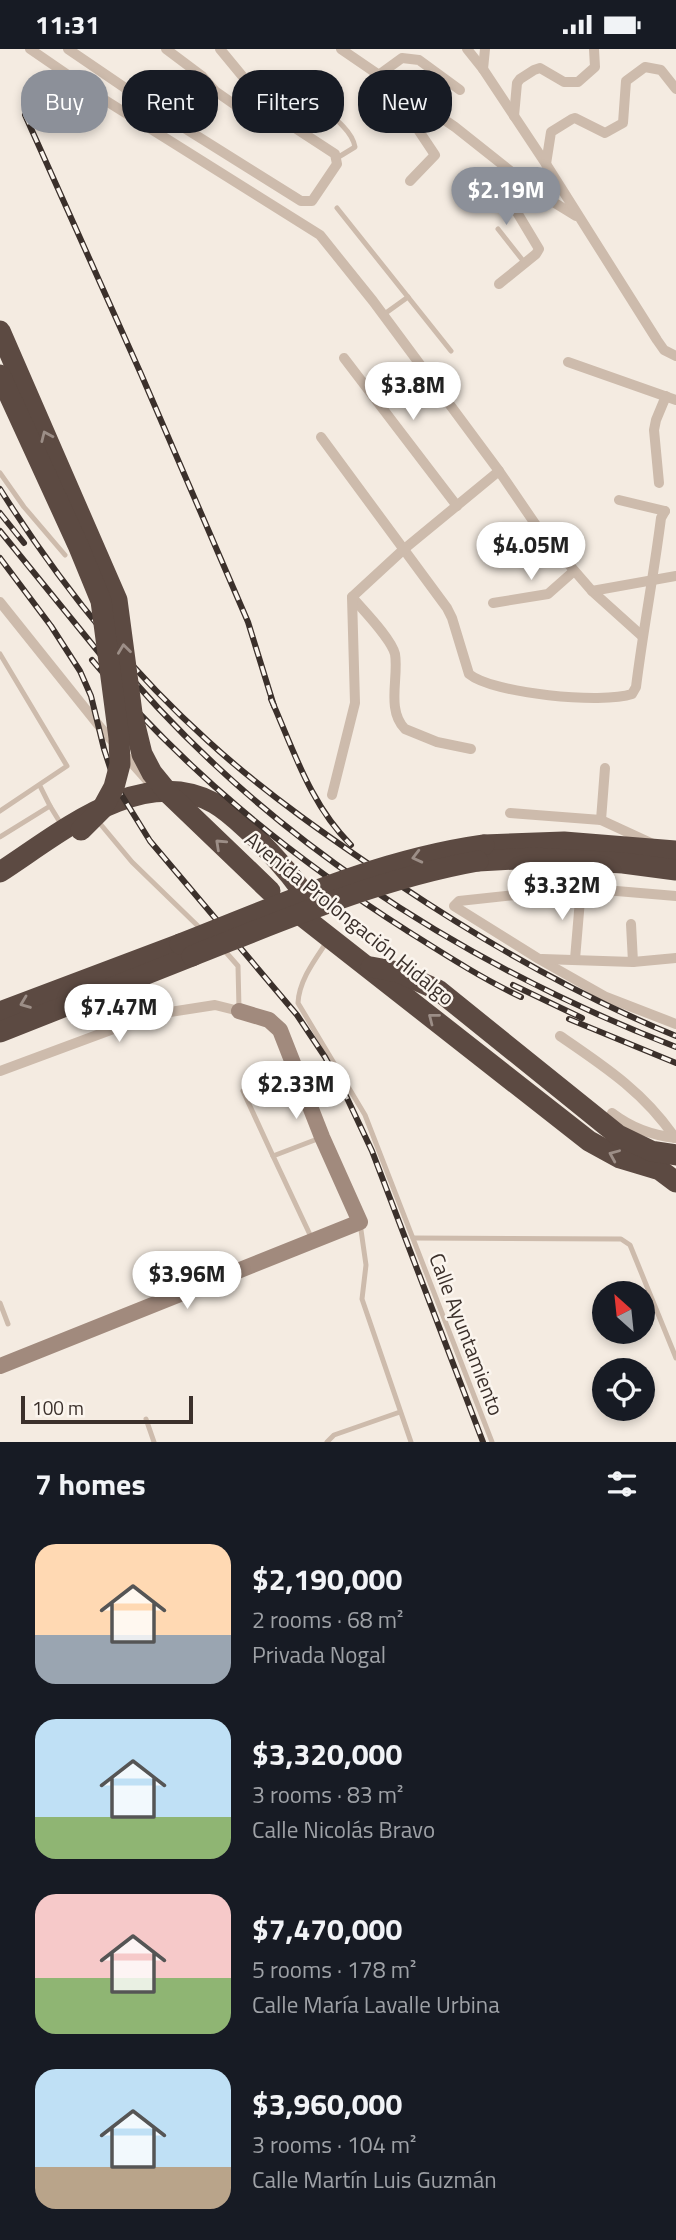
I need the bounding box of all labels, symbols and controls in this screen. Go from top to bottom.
text: 11:31 [35,5,100,44]
chip: Buy [21,70,108,133]
chip: Rent [122,70,218,133]
chip: Filters [232,70,344,133]
chip: New [358,70,452,133]
pin: $2.19M [449,167,563,227]
text: $2.19M [467,172,545,207]
pin: $3.8M [364,363,462,422]
text: $3.8M [381,367,445,402]
one-way arrow [41,431,55,443]
pin: $4.05M [474,523,588,582]
text: $4.05M [492,527,570,562]
one-way arrow [117,643,132,654]
street label: Avenida Prolongación Hidalgo [238,823,462,1013]
one-way arrow [215,840,228,853]
one-way arrow [411,849,423,863]
pin: $3.32M [505,863,619,922]
text: $3.32M [523,867,601,902]
pin: $7.47M [62,985,176,1044]
text: $7.47M [80,989,158,1024]
one-way arrow [20,994,32,1008]
one-way arrow [429,1013,441,1026]
pin: $2.33M [239,1061,353,1121]
text: $2.33M [257,1066,335,1101]
one-way arrow [609,1149,621,1163]
street label: Calle Ayuntamiento [421,1248,513,1420]
pin: $3.96M [130,1251,244,1311]
text: $3.96M [148,1256,226,1291]
north arrow [592,1281,654,1344]
map controls [592,1281,655,1421]
button: locate [592,1358,655,1421]
scale bar [21,1393,192,1425]
text: 100 m [32,1393,84,1422]
text: 7 homes [35,1461,146,1507]
icon: filters [603,1465,641,1503]
text: $2,190,000 [252,1556,402,1602]
icon: home [91,1572,175,1656]
text: 2 rooms · 68 m² [252,1602,403,1637]
text: Privada Nogal [252,1637,386,1672]
text: $3,320,000 [252,1731,402,1777]
icon: home [91,1747,175,1831]
text: 3 rooms · 83 m² [252,1777,403,1812]
text: Calle Nicolás Bravo [252,1812,435,1847]
text: $7,470,000 [252,1906,402,1952]
icon: home [91,1922,175,2006]
text: 5 rooms · 178 m² [252,1952,416,1987]
text: Calle María Lavalle Urbina [252,1987,500,2022]
text: $3,960,000 [252,2081,402,2127]
icon: home [91,2097,175,2181]
text: 3 rooms · 104 m² [252,2127,416,2162]
text: Calle Martín Luis Guzmán [252,2162,497,2197]

